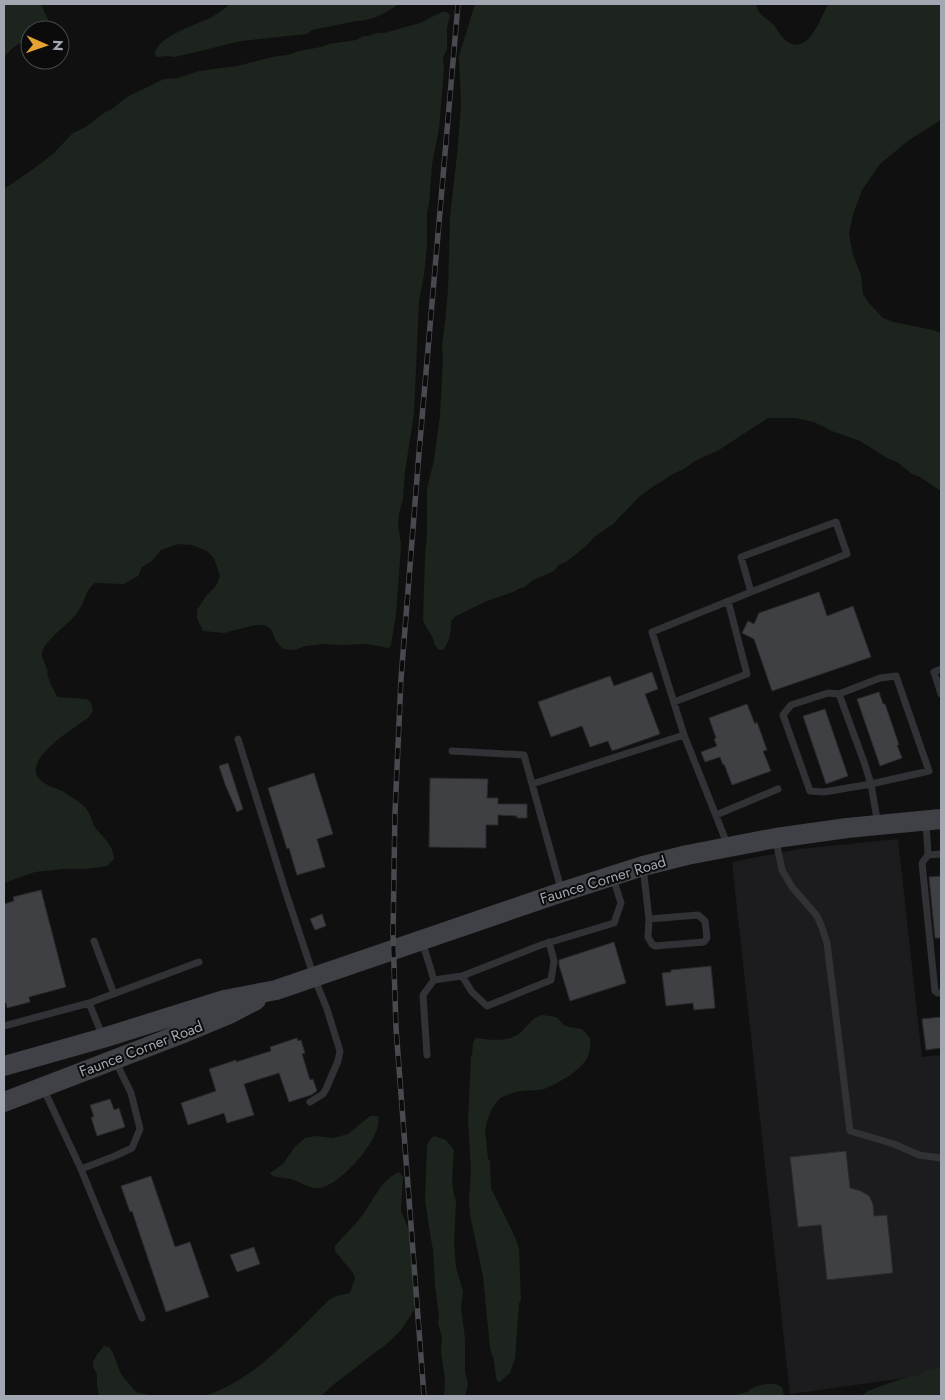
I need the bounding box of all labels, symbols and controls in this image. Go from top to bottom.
north arrow [20,20,70,70]
text: N [48,40,68,51]
street label: Faunce Corner Road [537,850,669,910]
street label: Faunce Corner Road [76,1015,206,1083]

